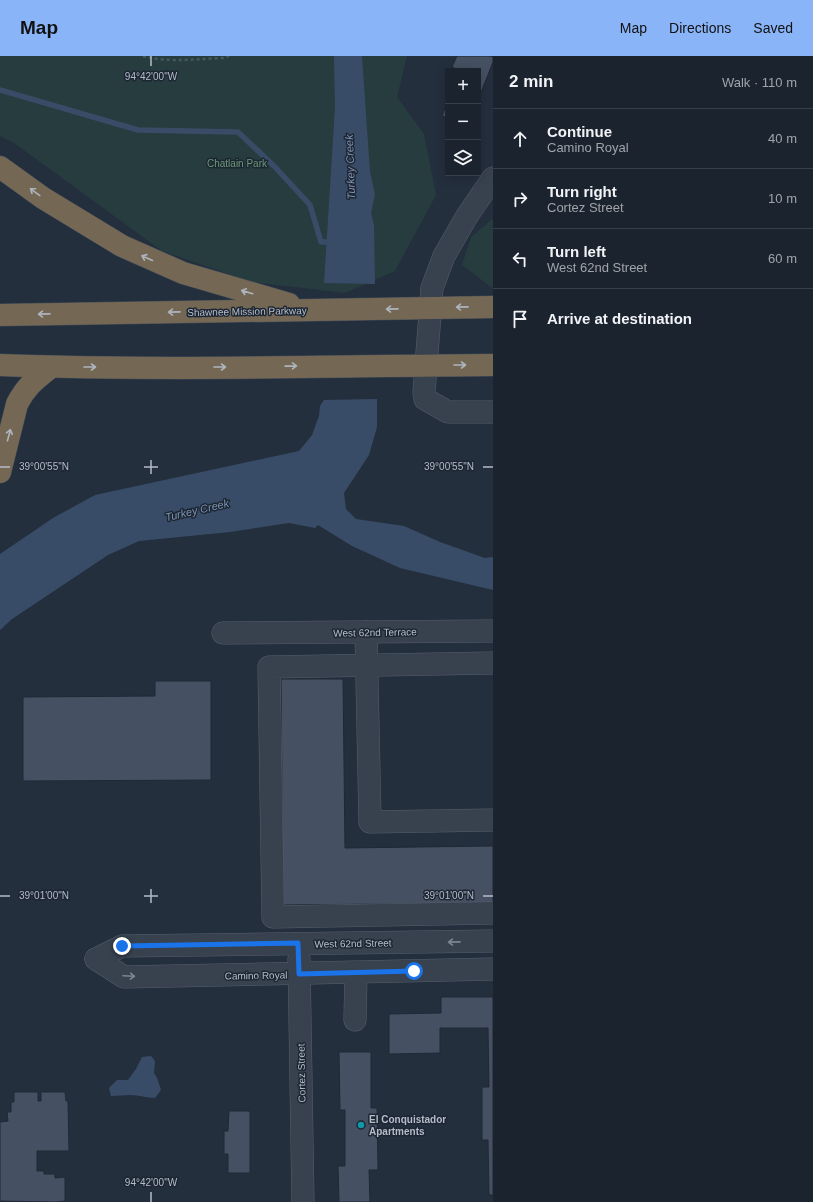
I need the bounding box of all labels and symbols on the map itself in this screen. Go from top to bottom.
text: 94°42'00"W [125,71,178,82]
water label: Turkey Creek [343,134,357,200]
park label: Chatlain Park [207,158,268,169]
one-way arrow [30,188,41,196]
one-way arrow [142,253,154,261]
one-way arrow [241,288,254,295]
one-way arrow [456,303,469,311]
street label: Shawnee Mission Parkway [187,305,307,318]
one-way arrow [386,305,399,312]
one-way arrow [168,308,181,316]
one-way arrow [38,310,51,318]
one-way arrow [453,361,466,369]
one-way arrow [284,362,297,370]
one-way arrow [83,363,96,371]
one-way arrow [213,363,226,371]
one-way arrow [6,428,13,441]
text: 39°00'55"N [19,461,69,472]
text: 39°00'55"N [424,461,474,472]
water label: Turkey Creek [164,497,231,523]
street label: West 62nd Terrace [333,626,417,639]
text: 39°01'00"N [19,890,69,901]
text: 39°01'00"N [424,890,474,901]
route end [113,937,131,955]
street label: West 62nd Street [314,937,392,950]
one-way arrow [448,938,461,946]
route start [405,962,423,980]
street label: Camino Royal [225,969,288,982]
one-way arrow [123,973,136,980]
street label: Cortez Street [295,1043,308,1103]
place label: El Conquistador Apartments [369,1114,446,1137]
marker: El Conquistador Apartments [356,1120,366,1130]
text: 94°42'00"W [125,1177,178,1188]

